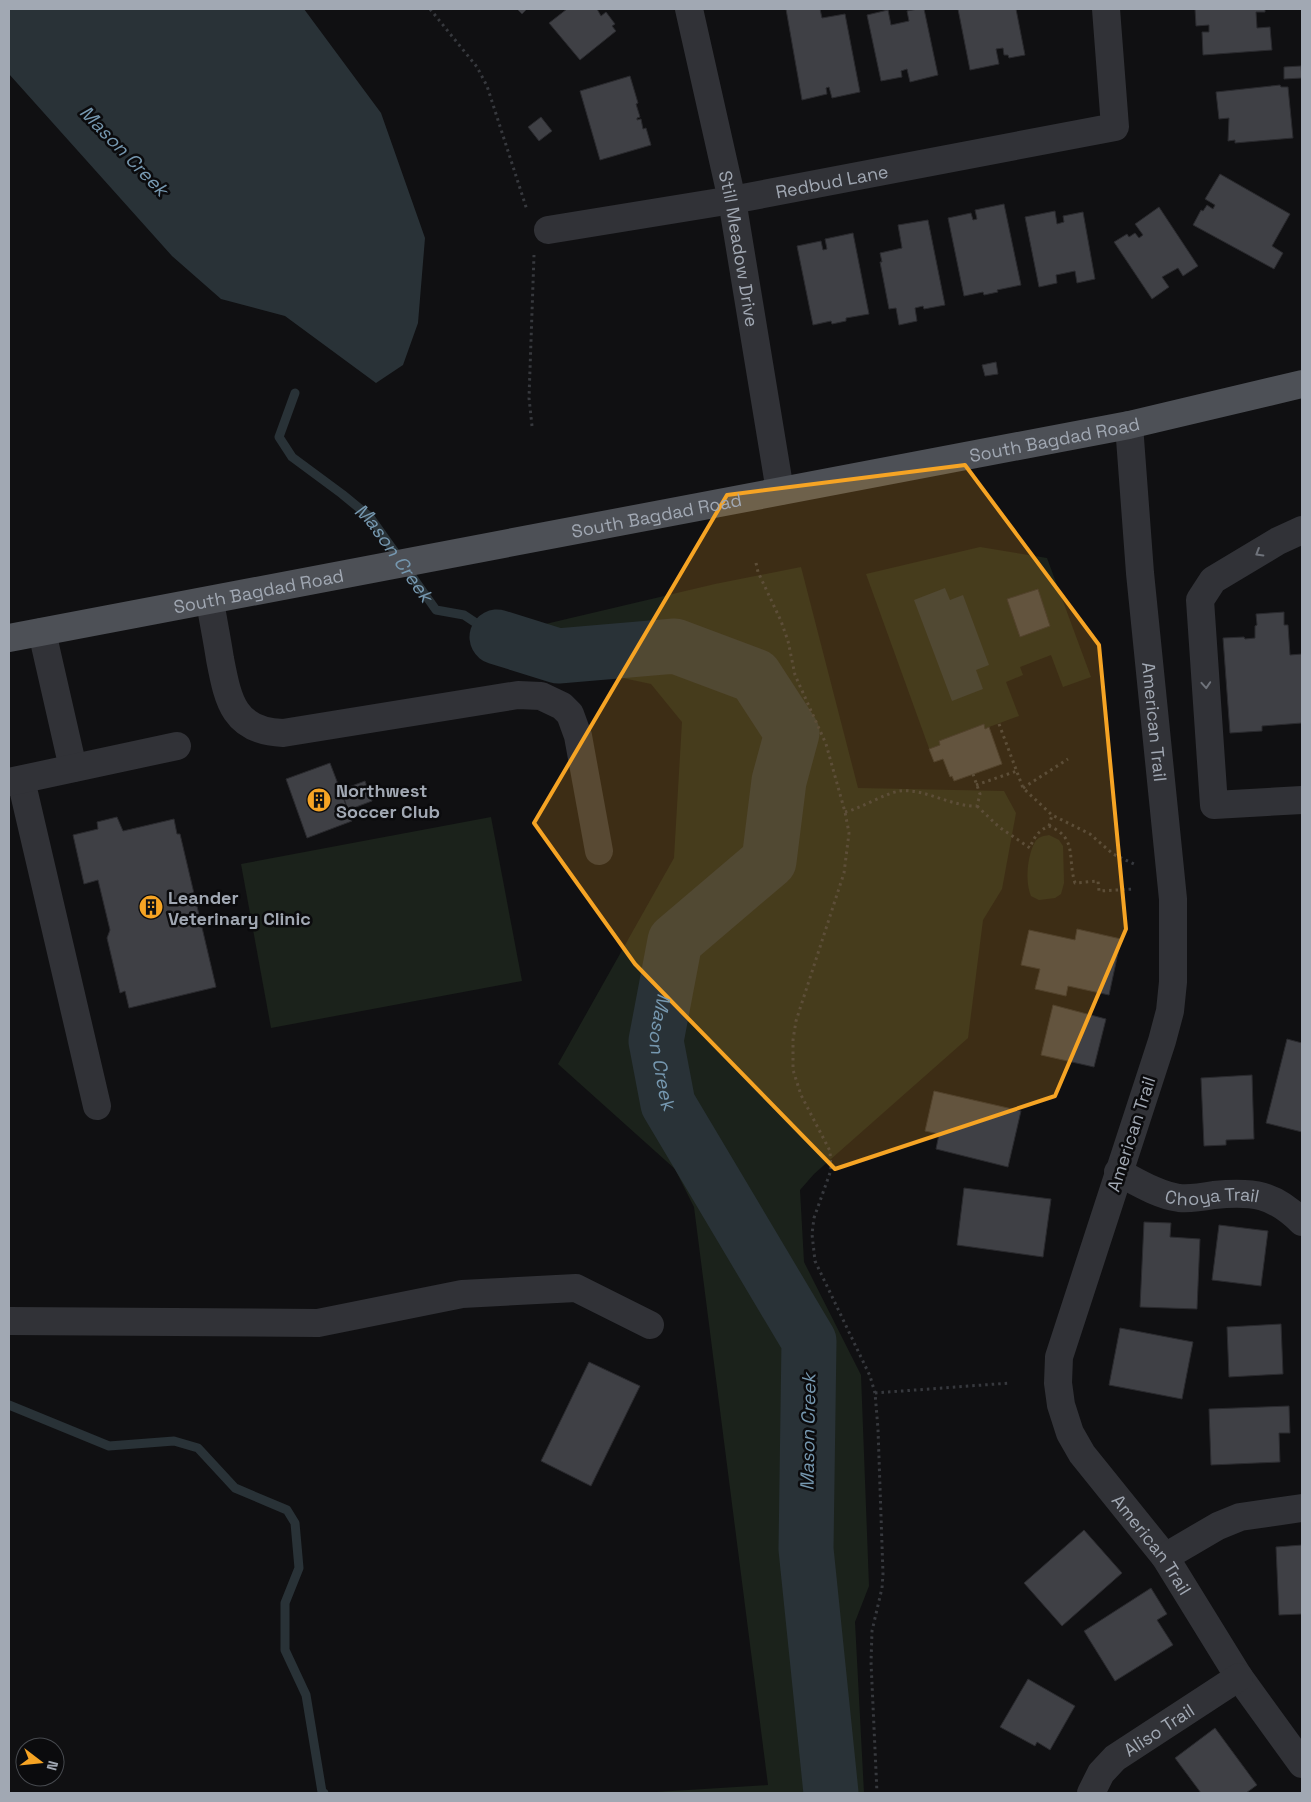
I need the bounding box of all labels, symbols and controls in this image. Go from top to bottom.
water label: Mason Creek [74,100,176,204]
street label: Redbud Lane [773,159,890,203]
street label: Still Meadow Drive [714,168,764,329]
street label: South Bagdad Road [967,411,1142,467]
street label: South Bagdad Road [569,487,743,542]
water label: Mason Creek [350,497,441,609]
one-way arrow [1255,546,1264,556]
street label: South Bagdad Road [171,563,346,618]
street label: American Trail [1138,661,1173,783]
one-way arrow [1200,681,1211,689]
place label: Northwest Soccer Club [336,779,440,823]
building icon: Northwest Soccer Club [306,787,332,813]
place label: Leander Veterinary Clinic [168,886,311,930]
building icon: Leander Veterinary Clinic [138,894,164,920]
water label: Mason Creek [643,992,683,1117]
street label: American Trail [1102,1073,1160,1195]
street label: Choya Trail [1163,1182,1261,1210]
water label: Mason Creek [794,1370,822,1491]
street label: American Trail [1107,1489,1197,1599]
street label: Aliso Trail [1119,1698,1198,1761]
north arrow [15,1737,65,1787]
text: N [43,1759,62,1773]

